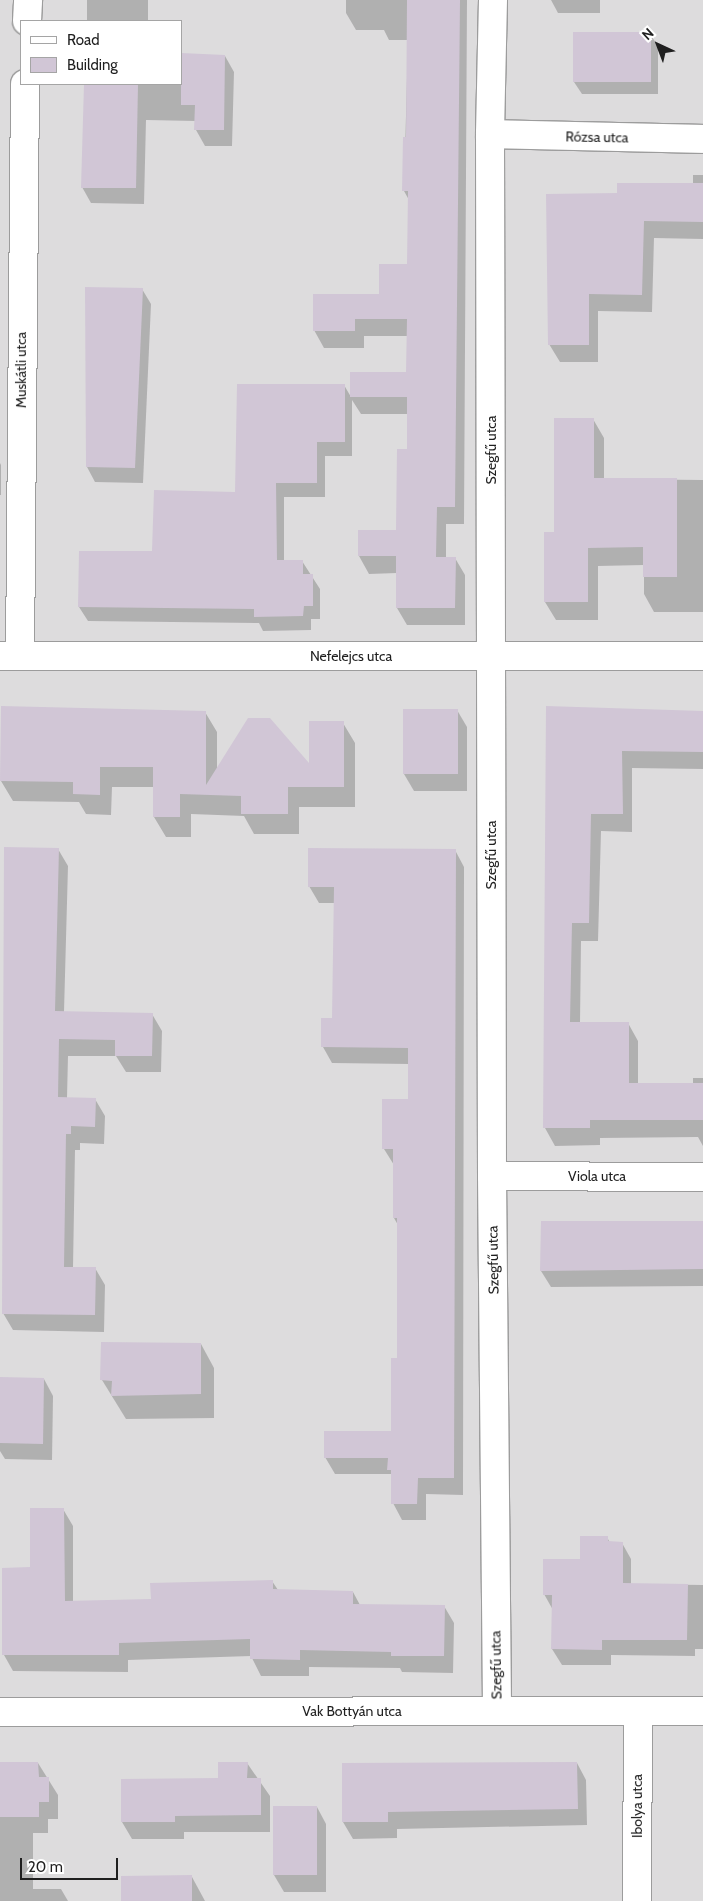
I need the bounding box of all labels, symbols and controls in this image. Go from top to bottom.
legend [20,20,182,85]
north arrow [633,20,683,70]
text: N [638,24,658,44]
text: Road [67,31,100,49]
text: Building [67,56,118,74]
street label: Rózsa utca [565,128,629,146]
street label: Muskátli utca [13,332,29,408]
street label: Szegfű utca [483,416,499,484]
street label: Nefelejcs utca [310,648,392,664]
street label: Szegfű utca [483,821,499,889]
street label: Viola utca [568,1168,626,1184]
street label: Szegfű utca [484,1225,502,1295]
street label: Szegfű utca [487,1630,505,1700]
street label: Vak Bottyán utca [302,1703,402,1719]
street label: Ibolya utca [629,1774,645,1838]
scale bar [22,1848,120,1880]
text: 20 m [28,1858,63,1876]

